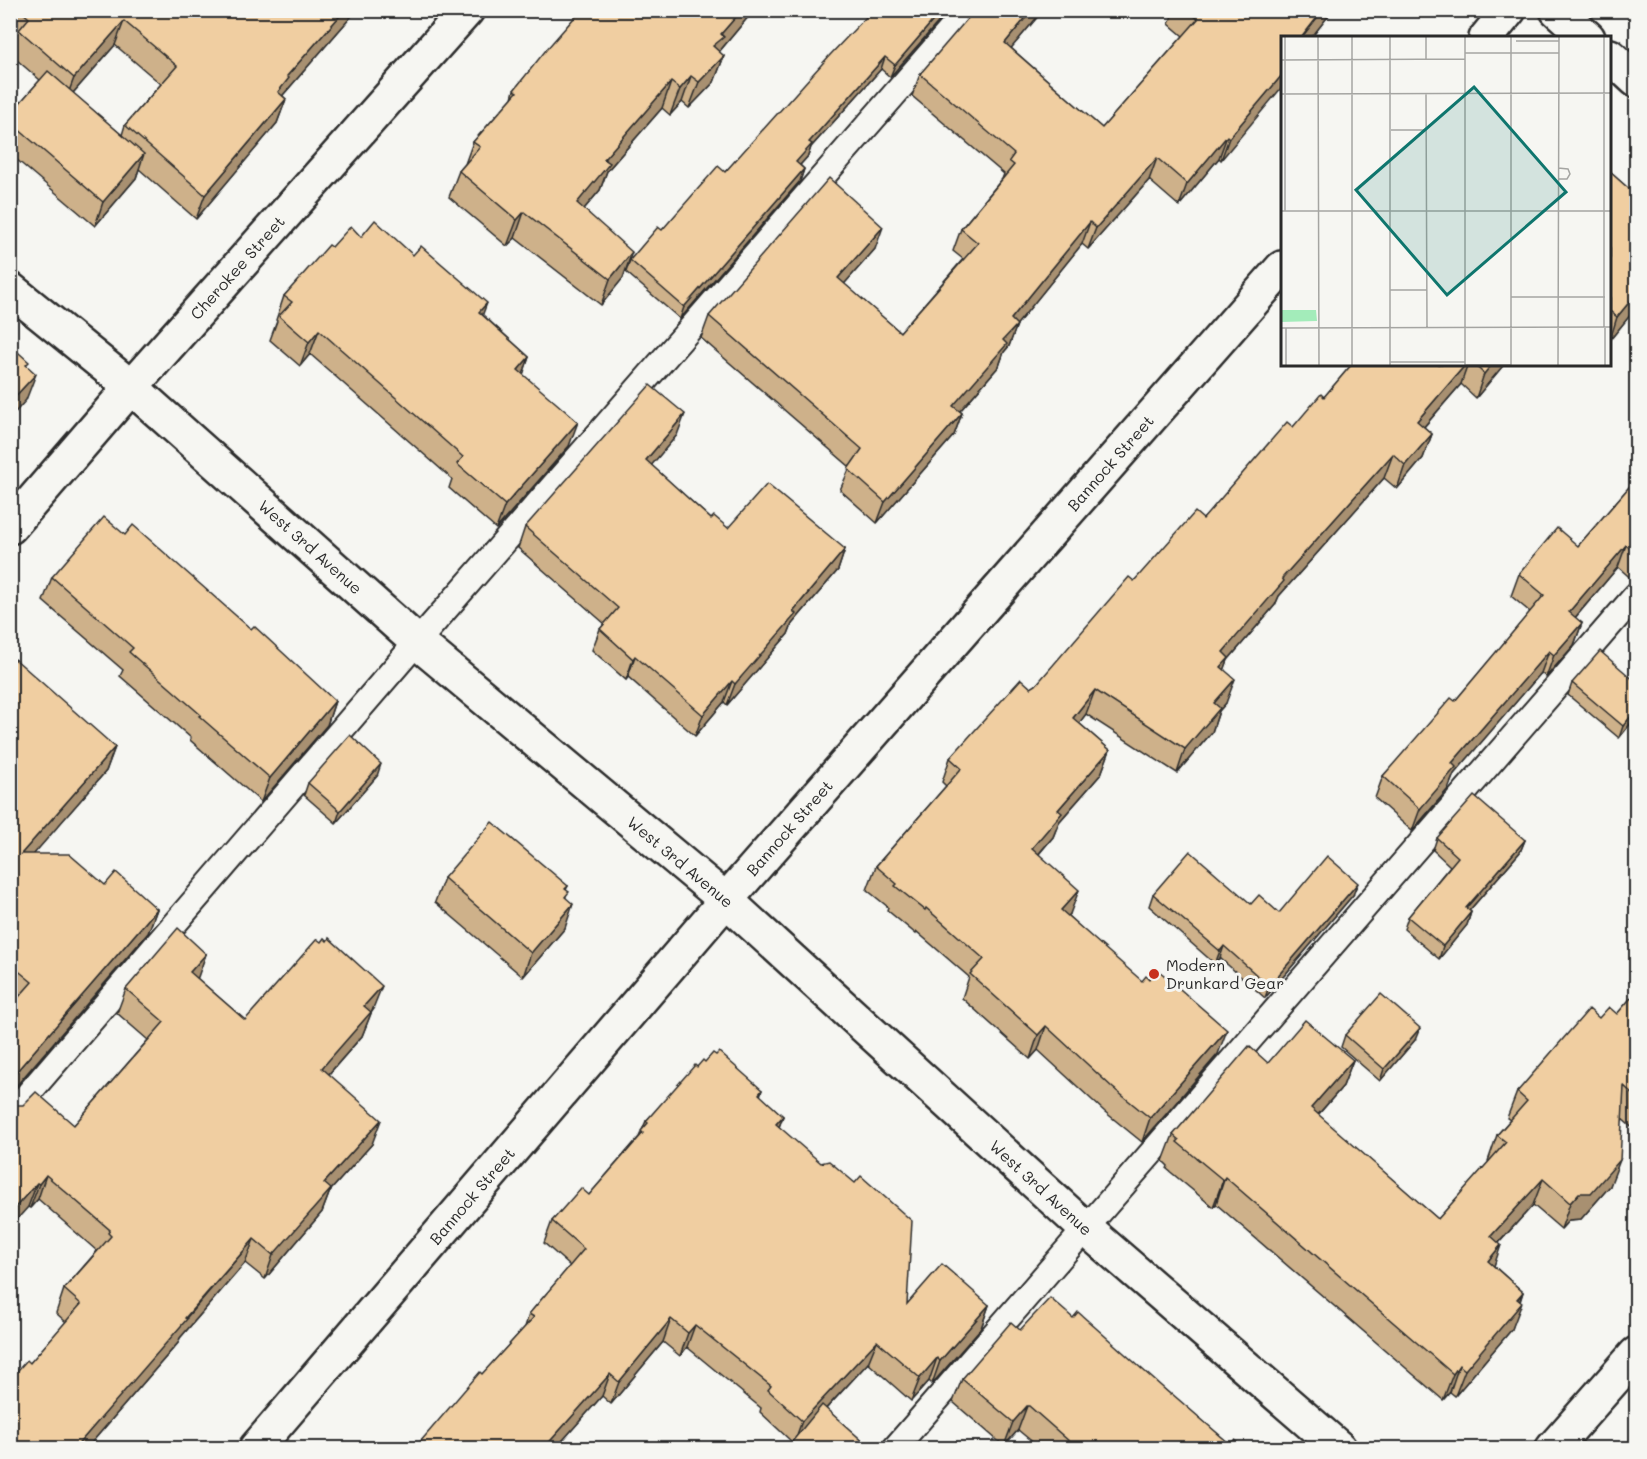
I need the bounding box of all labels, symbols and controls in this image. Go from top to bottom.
inset map [1281,36,1611,366]
street label: Cherokee Street [185,211,289,324]
street label: Bannock Street [1062,410,1158,515]
street label: West 3rd Avenue [254,495,367,598]
street label: Bannock Street [741,775,837,880]
street label: West 3rd Avenue [623,811,738,912]
place label: Modern Drunkard Gear [1166,954,1284,993]
marker: Modern Drunkard Gear [1147,967,1161,981]
street label: West 3rd Avenue [985,1135,1097,1240]
street label: Bannock Street [424,1143,519,1248]

